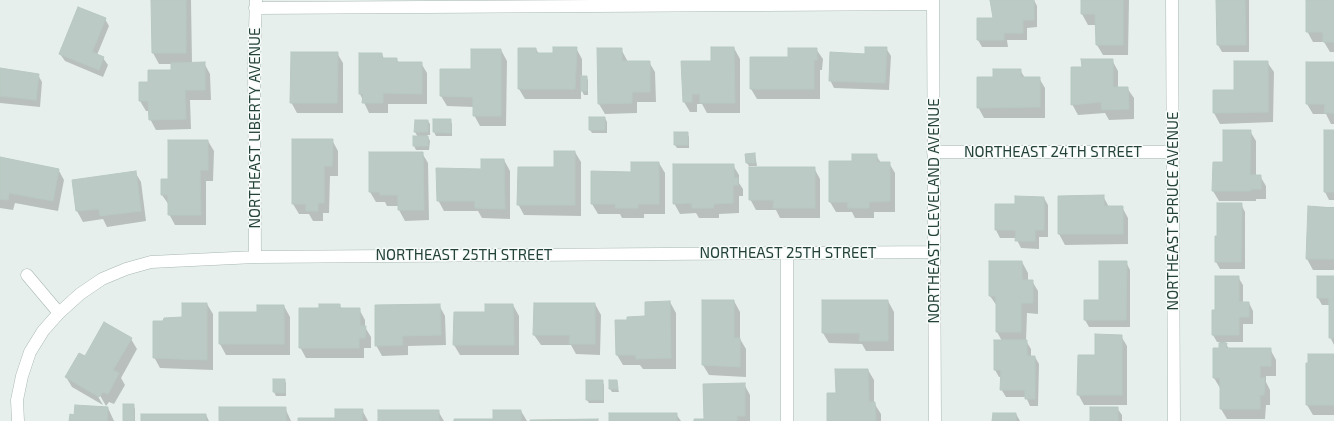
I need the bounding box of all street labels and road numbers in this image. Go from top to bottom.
street label: NORTHEAST LIBERTY AVENUE [246,28,264,228]
street label: NORTHEAST CLEVELAND AVENUE [925,98,943,324]
street label: NORTHEAST SPRUCE AVENUE [1164,112,1182,310]
street label: NORTHEAST 24TH STREET [964,143,1142,161]
street label: NORTHEAST 25TH STREET [699,244,877,262]
street label: NORTHEAST 25TH STREET [375,246,553,264]

